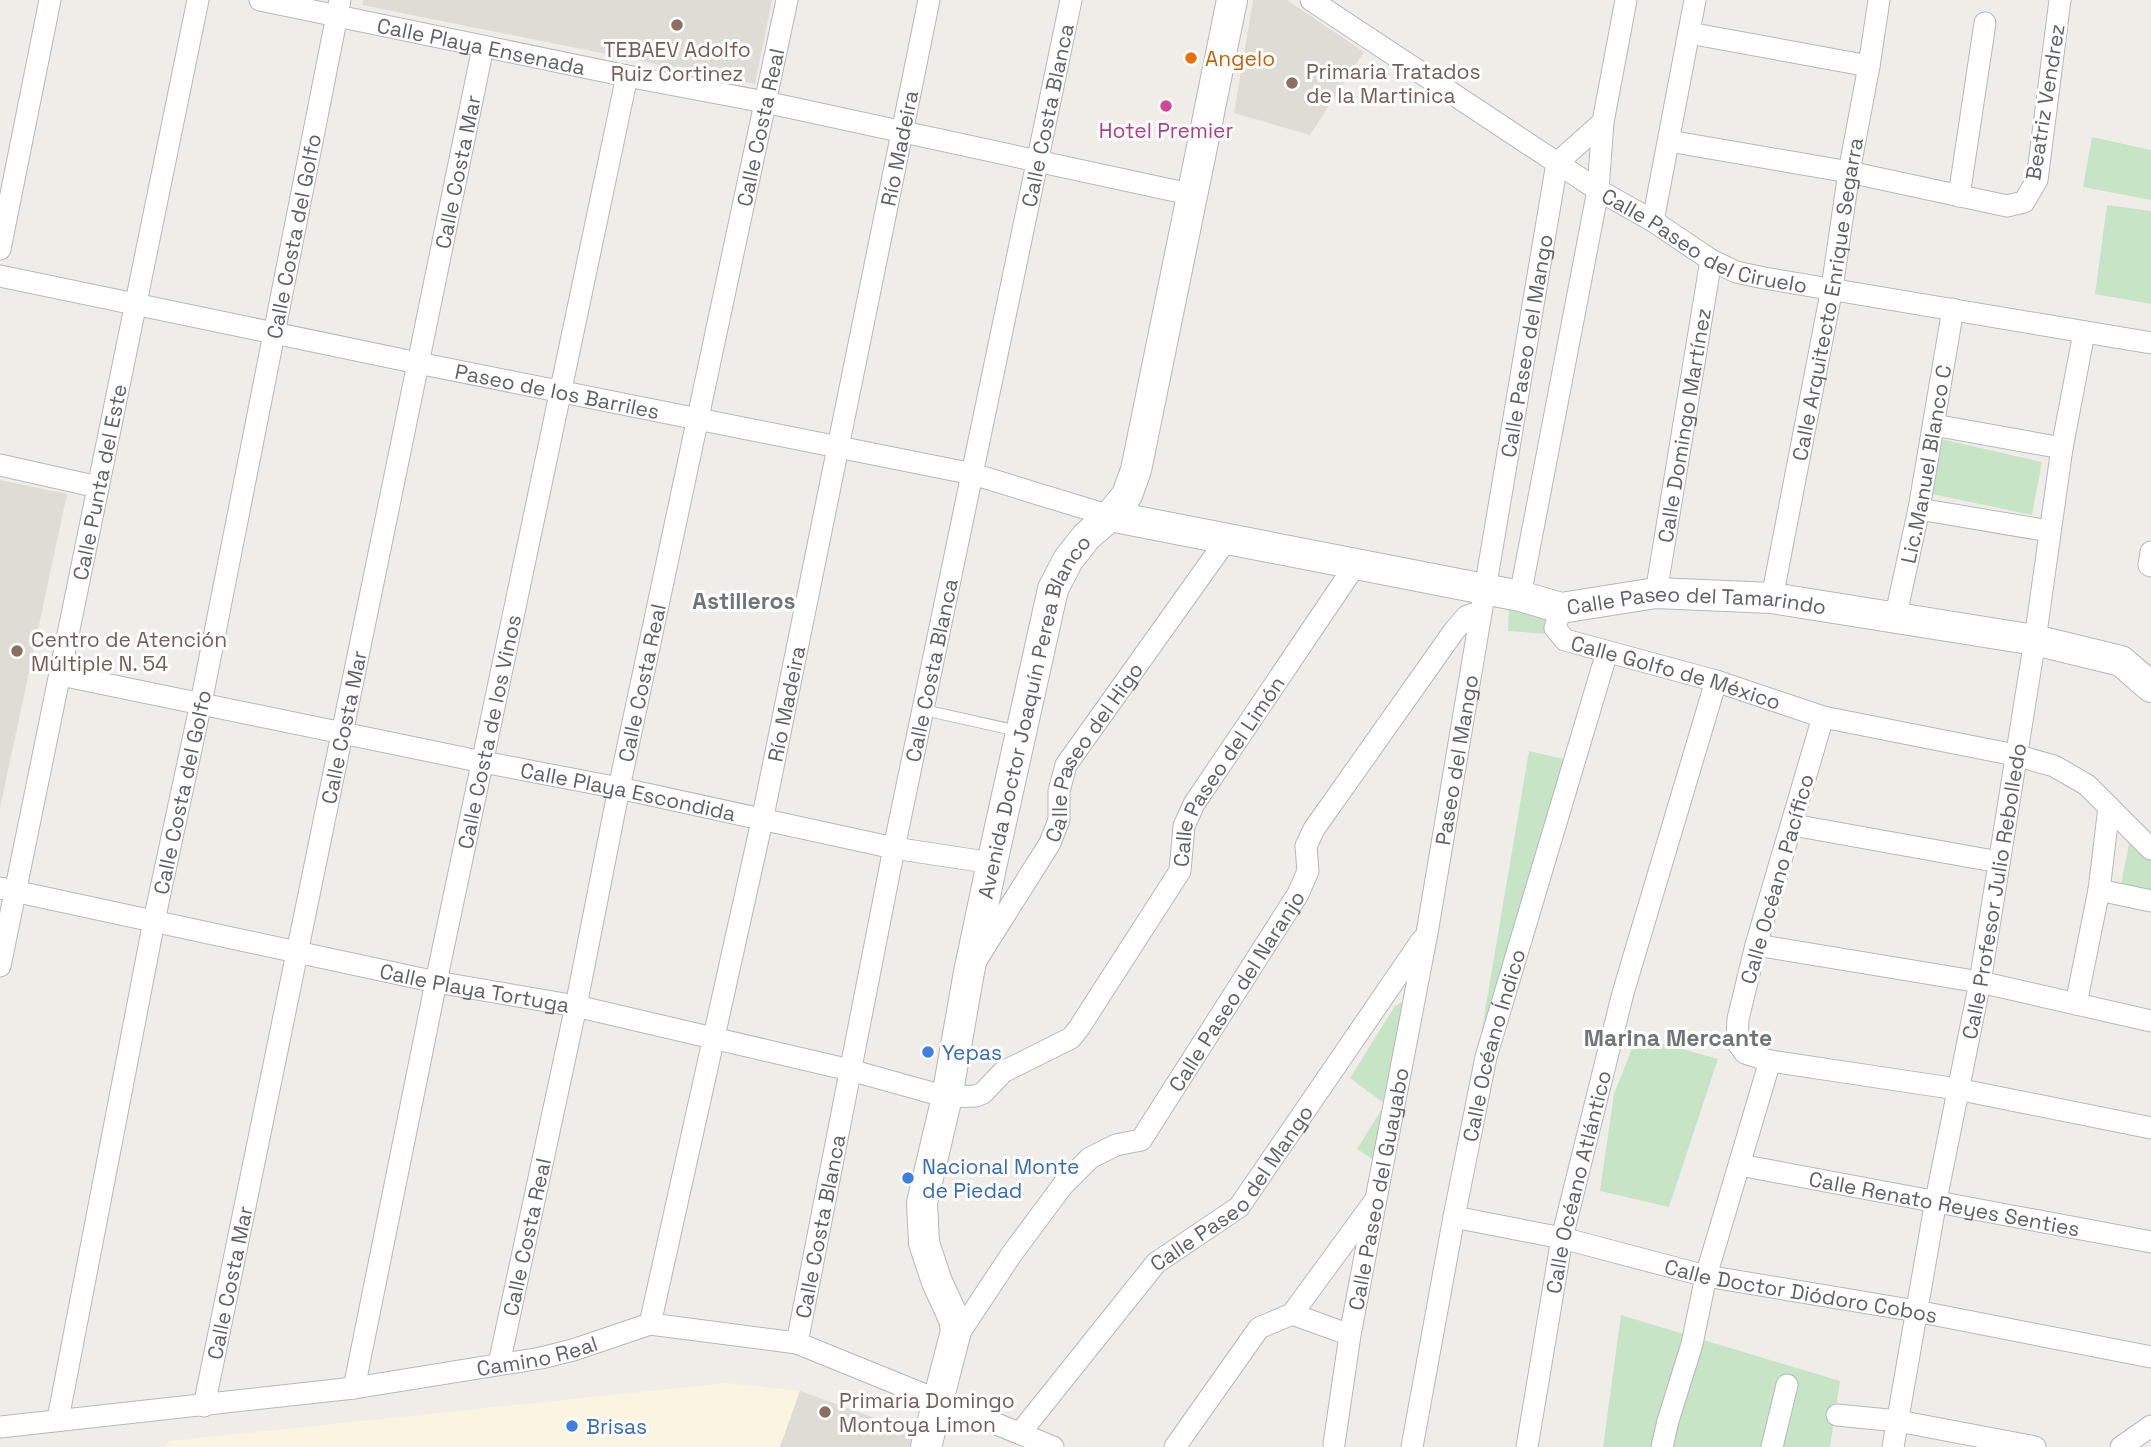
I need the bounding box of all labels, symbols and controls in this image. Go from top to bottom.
street label: Calle Playa Ensenada [375,11,588,81]
marker: TEBAEV Adolfo Ruiz Cortinez [669,17,685,33]
street label: Calle Costa Blanca [1015,21,1079,209]
street label: Beatriz Vendrez [2019,22,2071,182]
place label: TEBAEV Adolfo Ruiz Cortinez [603,36,751,87]
place label: Angelo [1205,45,1275,72]
street label: Calle Costa Real [730,46,790,209]
marker: Angelo [1183,50,1199,66]
place label: Primaria Tratados de la Martinica [1306,58,1481,109]
marker: Primaria Tratados de la Martinica [1284,75,1300,91]
street label: Río Madeira [874,88,924,208]
street label: Calle Costa Mar [428,92,486,251]
marker: Hotel Premier [1158,98,1174,114]
place label: Hotel Premier [1099,117,1233,144]
street label: Calle Costa del Golfo [260,131,327,341]
street label: Calle Arquitecto Enrique Segarra [1785,135,1869,463]
street label: Calle Paseo del Ciruelo [1597,181,1809,299]
street label: Calle Paseo del Mango [1494,232,1558,460]
street label: Calle Domingo Martínez [1651,306,1716,545]
street label: Paseo de los Barriles [453,357,662,424]
street label: Lic.Manuel Blanco C [1894,363,1957,566]
street label: Calle Punta del Este [66,381,132,583]
street label: Avenida Doctor Joaquín Perea Blanco [971,529,1096,901]
street label: Calle Costa Blanca [899,576,963,764]
street label: Calle Paseo del Tamarindo [1565,579,1828,620]
district label: Astilleros [692,586,796,616]
street label: Calle Costa Real [611,601,671,764]
street label: Calle Costa de los Vinos [451,612,527,851]
place label: Centro de Atención Múltiple N. 54 [31,626,227,677]
street label: Calle Golfo de México [1568,629,1784,715]
marker: Centro de Atención Múltiple N. 54 [9,643,25,659]
street label: Río Madeira [761,643,811,764]
street label: Calle Costa Mar [314,648,372,806]
street label: Calle Paseo del Higo [1038,657,1149,846]
street label: Calle Paseo del Limón [1167,671,1290,868]
street label: Paseo del Mango [1429,673,1484,847]
street label: Calle Costa del Golfo [147,688,217,897]
street label: Calle Profesor Julio Rebolledo [1955,741,2032,1042]
street label: Calle Playa Escondida [518,756,738,827]
street label: Calle Océano Pacífico [1734,771,1820,987]
street label: Calle Paseo del Naranjo [1162,885,1310,1096]
street label: Calle Océano Índico [1456,946,1531,1144]
street label: Calle Playa Tortuga [377,957,571,1018]
district label: Marina Mercante [1584,1023,1772,1053]
place label: Yepas [942,1039,1002,1066]
marker: Yepas [920,1044,936,1060]
street label: Calle Paseo del Guayabo [1342,1065,1414,1312]
street label: Calle Océano Atlántico [1539,1067,1617,1296]
street label: Calle Paseo del Mango [1144,1099,1319,1277]
street label: Calle Costa Blanca [789,1132,851,1320]
place label: Nacional Monte de Piedad [922,1153,1079,1204]
street label: Calle Costa Real [496,1155,556,1318]
street label: Calle Renato Reyes Senties [1807,1165,2082,1242]
marker: Nacional Monte de Piedad [900,1170,916,1186]
street label: Calle Costa Mar [200,1203,258,1362]
street label: Calle Doctor Diódoro Cobos [1662,1252,1940,1328]
street label: Camino Real [475,1329,601,1382]
place label: Primaria Domingo Montoya Limon [839,1387,1015,1438]
marker: Primaria Domingo Montoya Limon [817,1404,833,1420]
place label: Brisas [586,1413,647,1440]
marker: Brisas [564,1418,580,1434]

